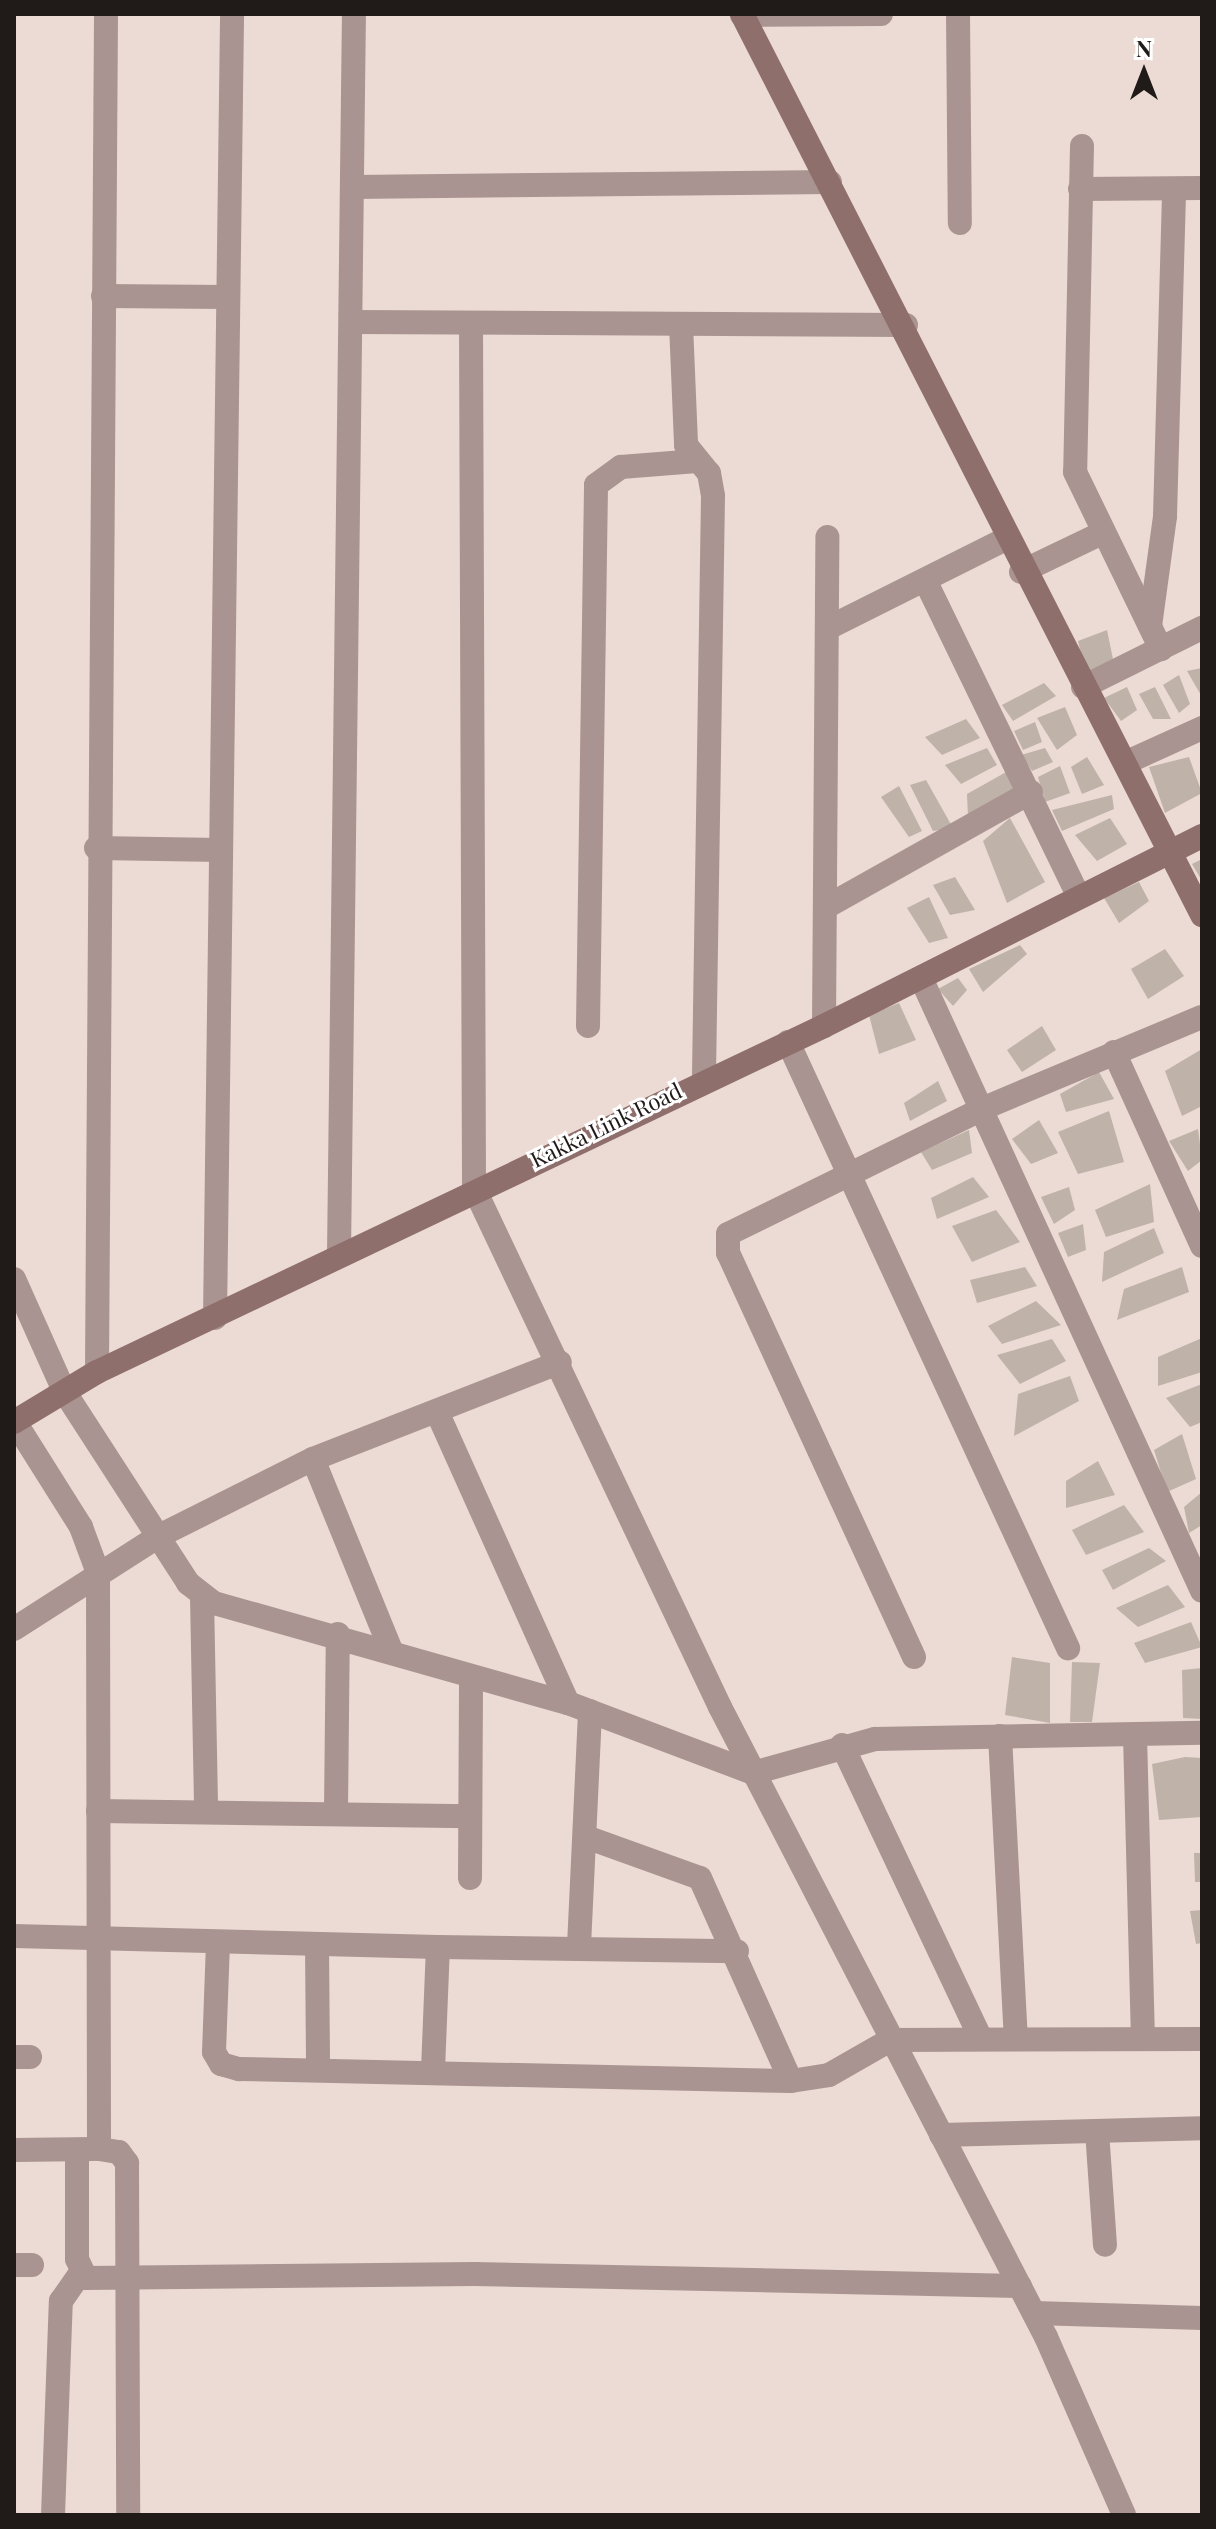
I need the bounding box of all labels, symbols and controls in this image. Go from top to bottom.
north arrow [1104,32,1184,112]
text: N [1136,33,1152,63]
street label: Kakka Link Road [526,1077,686,1173]

